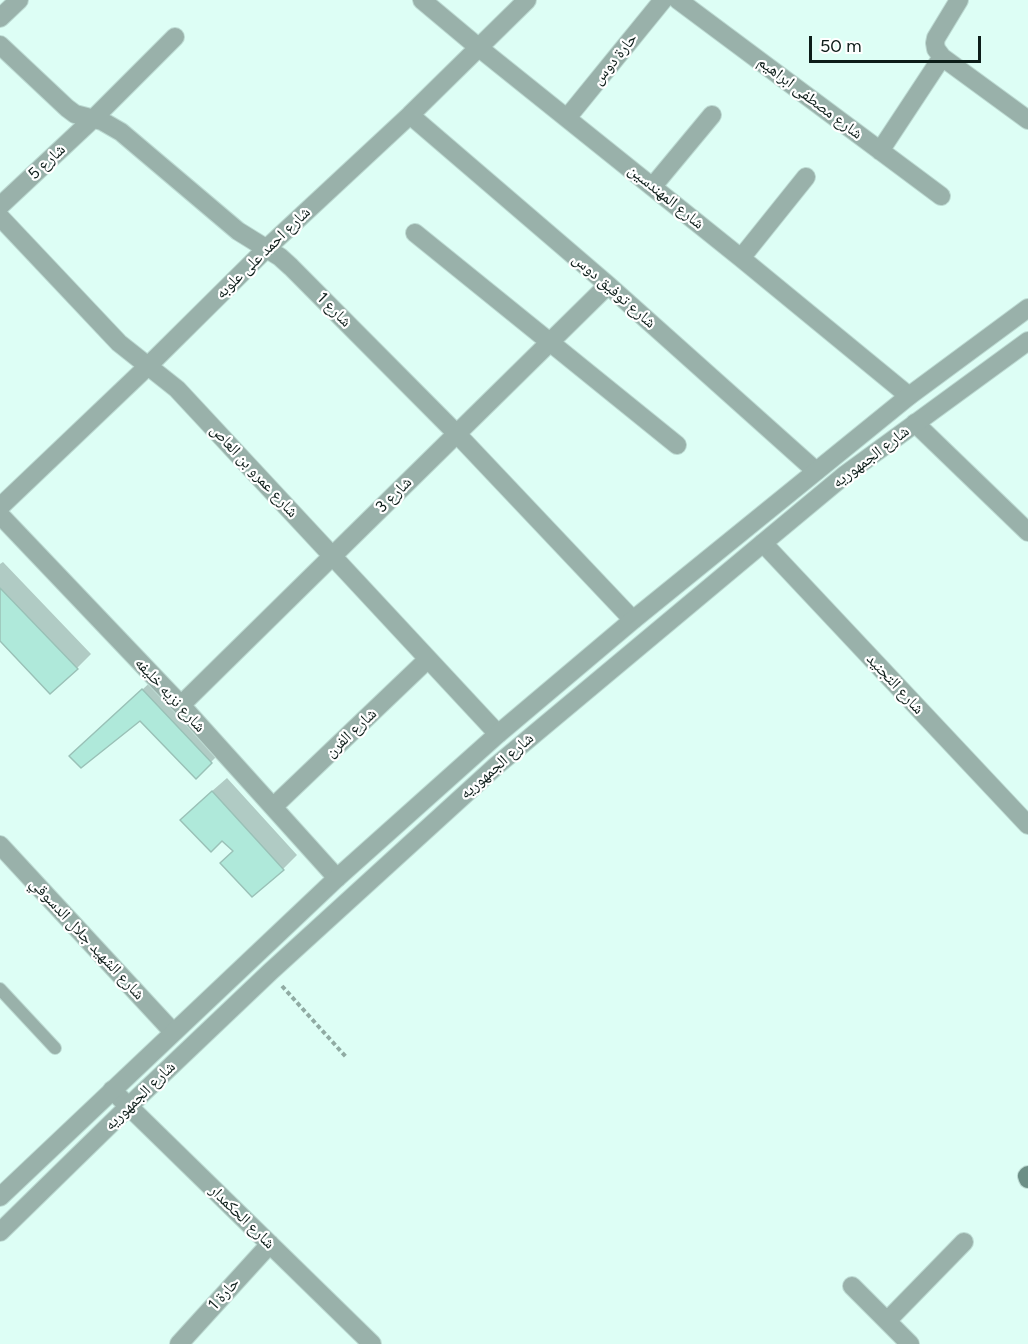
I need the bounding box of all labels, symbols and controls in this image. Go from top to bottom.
scale bar [812,24,984,62]
street label: حارة دوس [588,29,642,89]
text: 50 m [820,35,862,57]
street label: شارع مصطفى ابراهيم [754,52,866,144]
street label: شارع 5 [25,140,69,184]
street label: شارع المهندسين [624,161,708,233]
street label: شارع احمد على علوبه [212,203,314,303]
street label: شارع توفيق دوس [568,250,660,332]
street label: شارع 1 [313,289,355,331]
street label: شارع عمرو بن العاص [206,421,302,521]
street label: شارع الجمهوريه [829,422,913,492]
street label: شارع 3 [372,473,416,517]
street label: شارع التجنيد [862,650,928,718]
street label: شارع نزيه خليفه [131,654,209,736]
street label: شارع الفرن [321,704,381,762]
street label: شارع الجمهوريه [456,729,538,803]
street label: شارع الشهيد جلال الدسوقي [26,874,148,1004]
street label: شارع الجمهوريه [100,1057,180,1135]
street label: شارع الحكمدار [205,1181,279,1253]
street label: حارة 1 [204,1274,244,1314]

